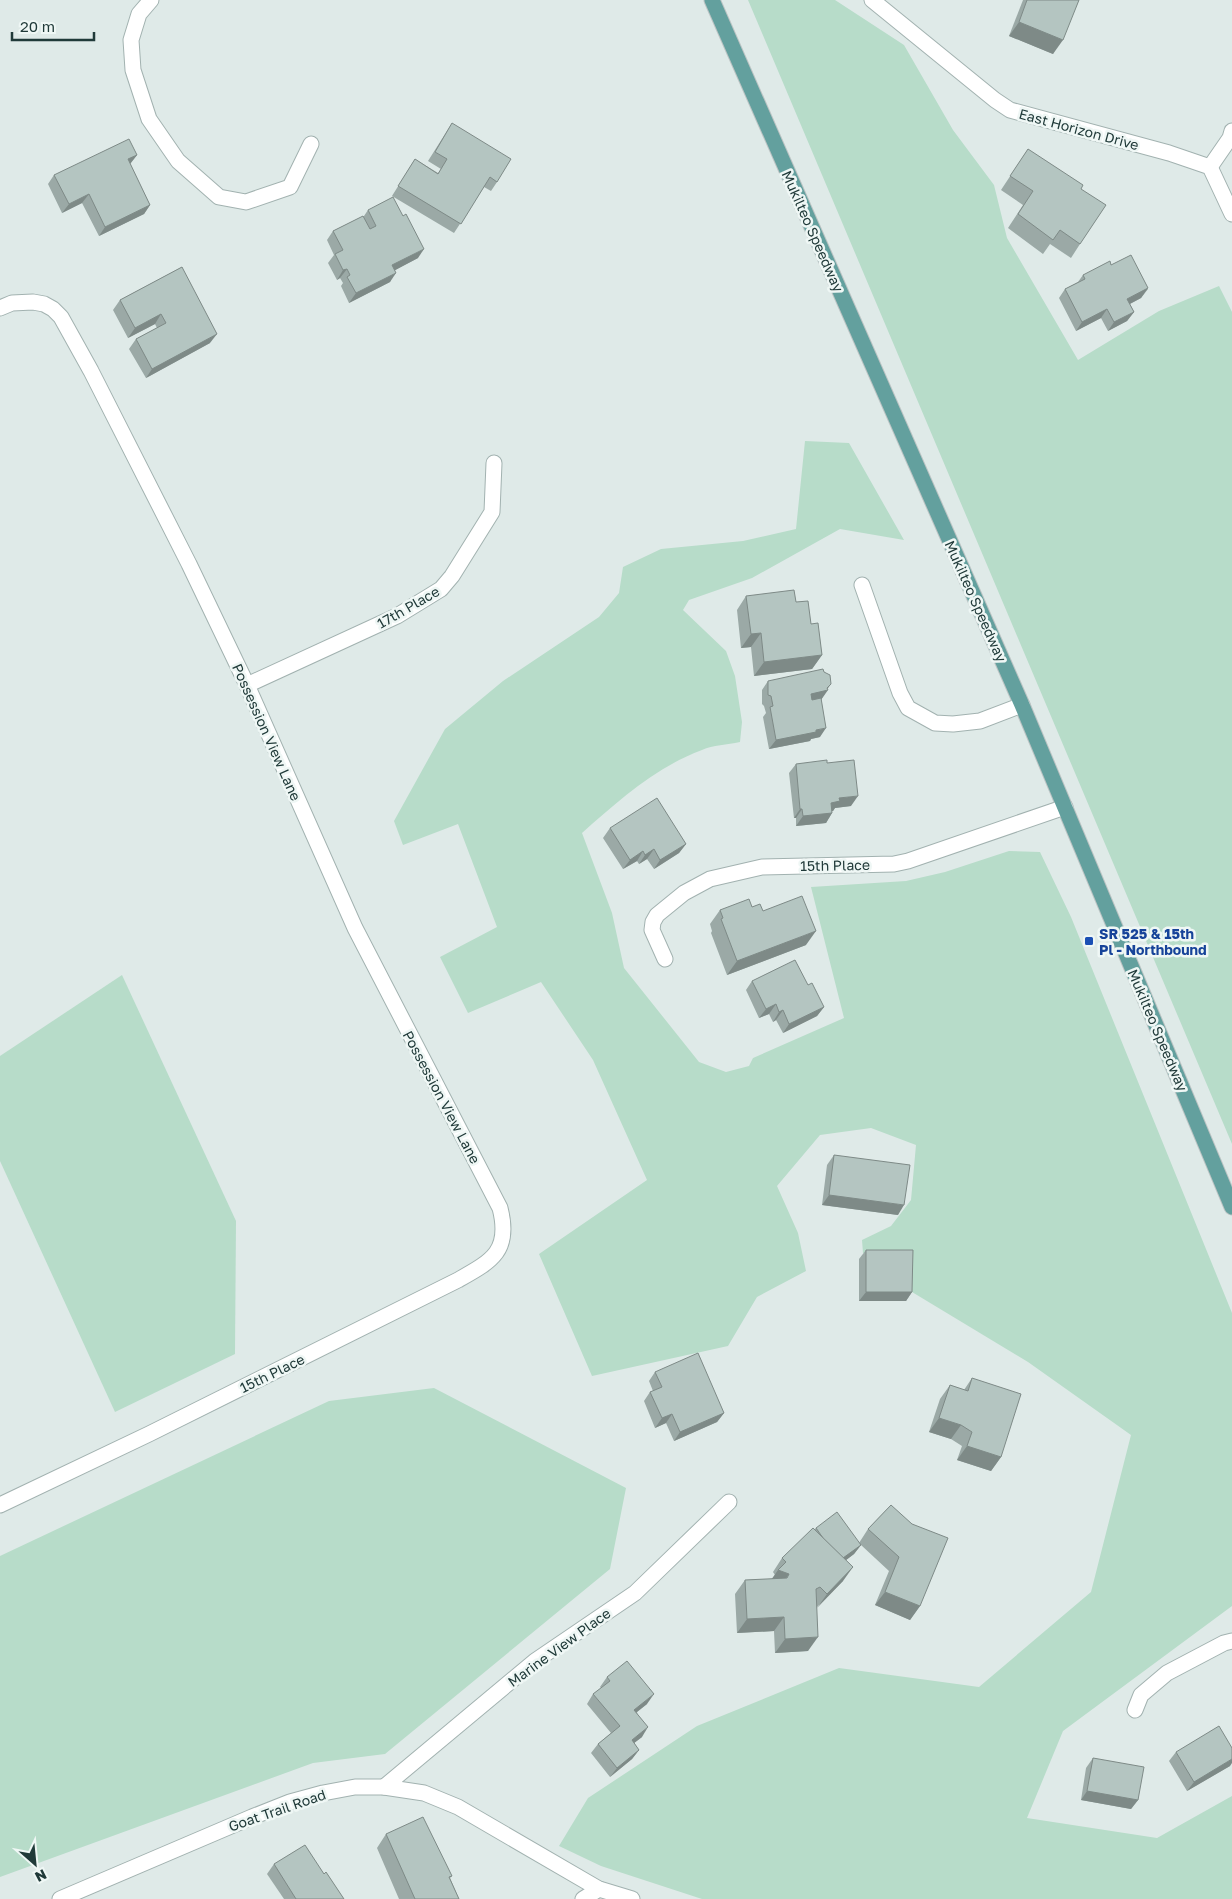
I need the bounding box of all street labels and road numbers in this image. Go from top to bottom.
street label: East Horizon Drive [1017,105,1141,153]
street label: Mukilteo Speedway [779,168,847,294]
street label: Mukilteo Speedway [942,538,1010,664]
street label: 17th Place [374,582,442,632]
street label: Possession View Lane [229,661,305,803]
street label: 15th Place [800,856,870,874]
street label: Mukilteo Speedway [1125,966,1191,1094]
street label: Possession View Lane [400,1028,484,1166]
street label: 15th Place [237,1350,307,1396]
street label: Marine View Place [504,1604,614,1690]
street label: Goat Trail Road [226,1785,328,1835]

